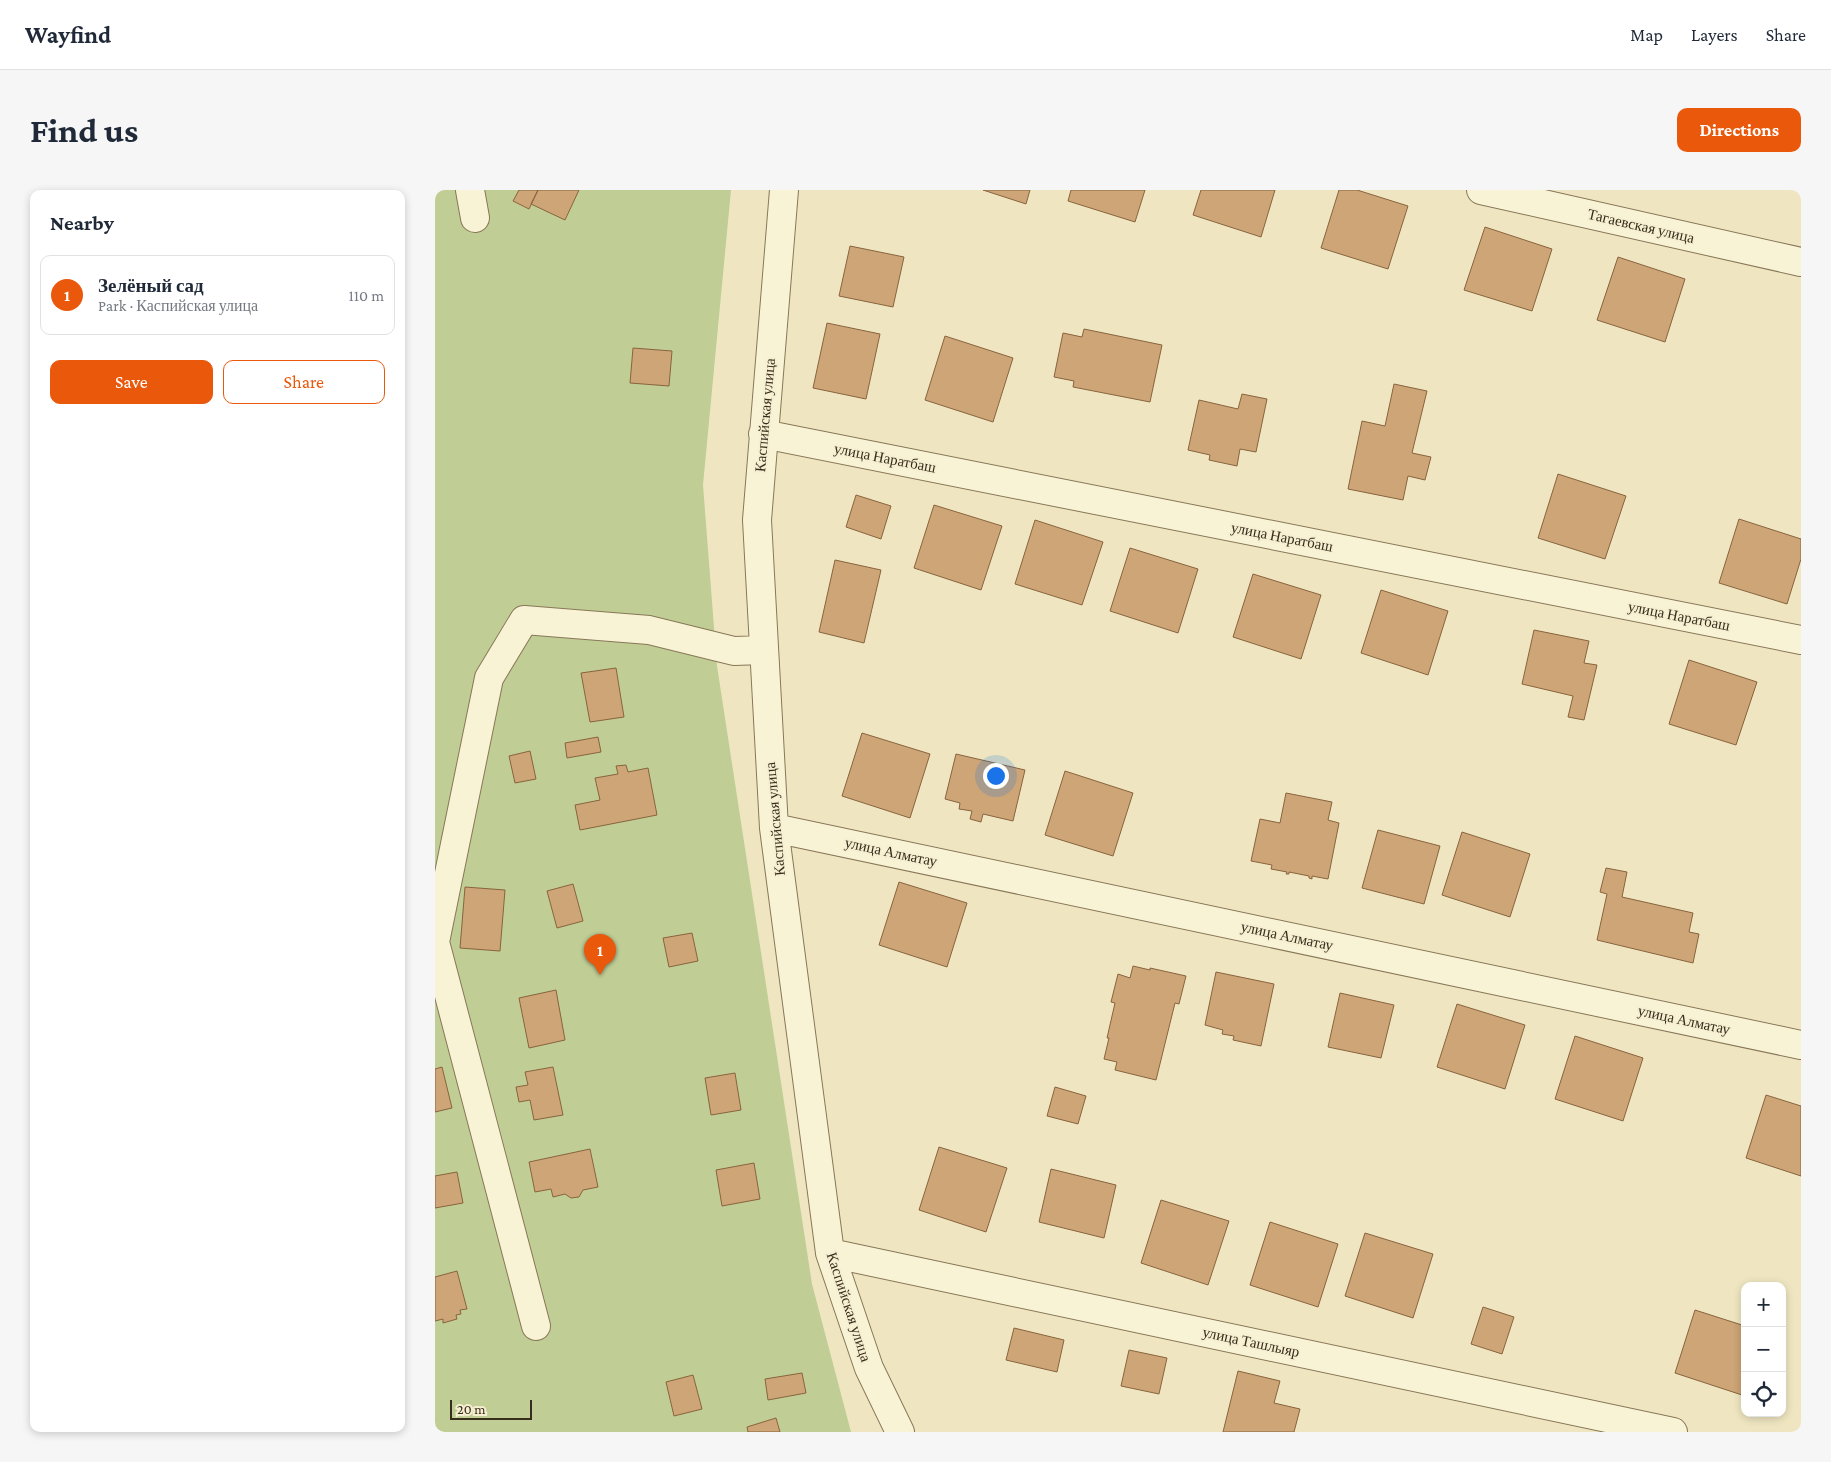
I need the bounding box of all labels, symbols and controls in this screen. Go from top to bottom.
text: Wayfind [25,21,111,48]
text: Map [1630,25,1663,45]
text: Layers [1691,25,1738,45]
text: Share [1766,25,1806,45]
button: Directions [1677,108,1801,152]
text: Find us [30,111,138,150]
street label: Тагаевская улица [1586,206,1696,246]
text: Nearby [50,211,114,235]
text: Зелёный сад [98,275,204,296]
text: 1 [64,287,70,304]
text: 110 m [348,287,384,304]
text: Park · Каспийская улица [98,297,258,314]
street label: Каспийская улица [752,357,778,473]
button: Save [50,360,213,404]
button: Share [223,360,385,404]
street label: улица Наратбаш [833,440,938,476]
street label: улица Наратбаш [1230,519,1335,555]
street label: улица Наратбаш [1627,598,1732,634]
street label: Каспийская улица [762,761,788,877]
your location [983,763,1009,789]
street label: улица Алматау [843,834,939,870]
street label: улица Алматау [1239,918,1335,954]
pin: 1 [584,934,616,975]
street label: улица Алматау [1636,1002,1732,1038]
street label: Каспийская улица [824,1250,874,1364]
map controls [1741,1282,1786,1417]
button: + [1741,1282,1786,1327]
street label: улица Ташлыяр [1201,1324,1301,1360]
button: − [1741,1327,1786,1372]
button: locate [1741,1372,1786,1417]
scale bar [450,1397,533,1420]
text: 20 m [457,1401,485,1417]

